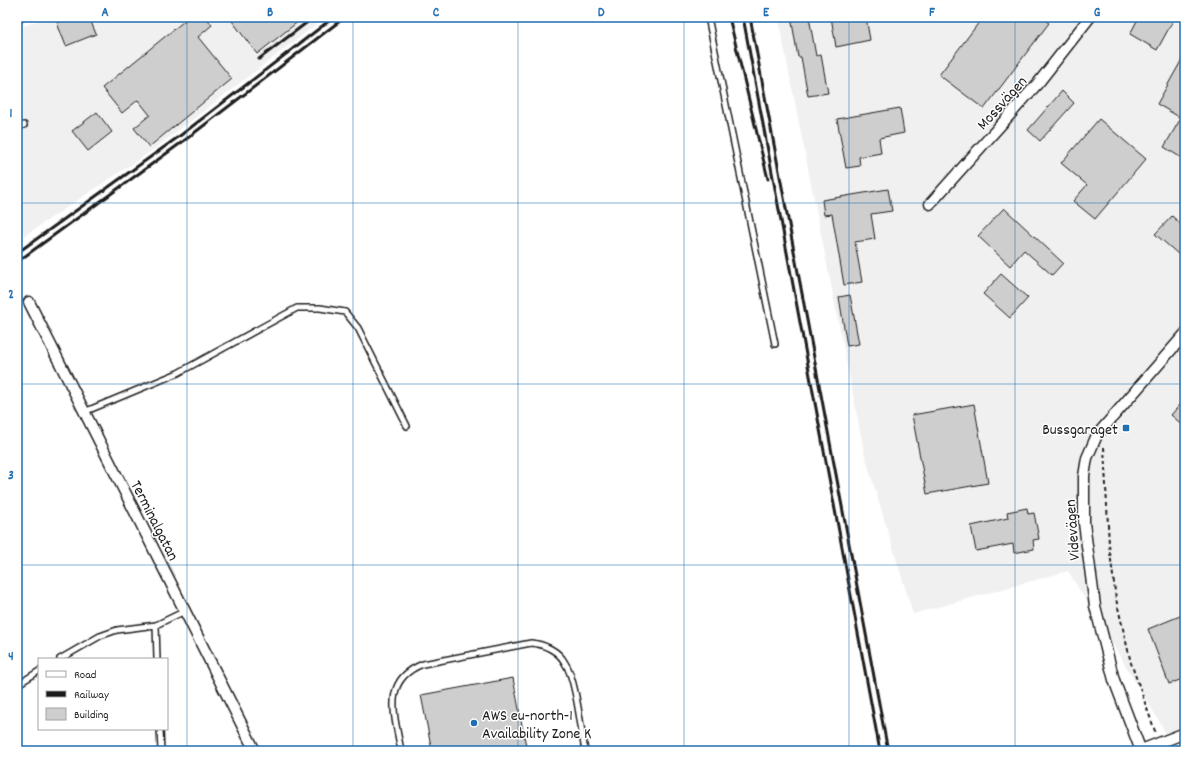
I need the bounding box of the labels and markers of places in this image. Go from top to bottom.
place label: Bussgaraget [1042,419,1118,442]
marker: Bussgaraget [1121,423,1131,433]
place label: AWS eu-north-1 Availability Zone K [482,705,591,746]
marker: AWS eu-north-1 Availability Zone K [469,718,479,728]

